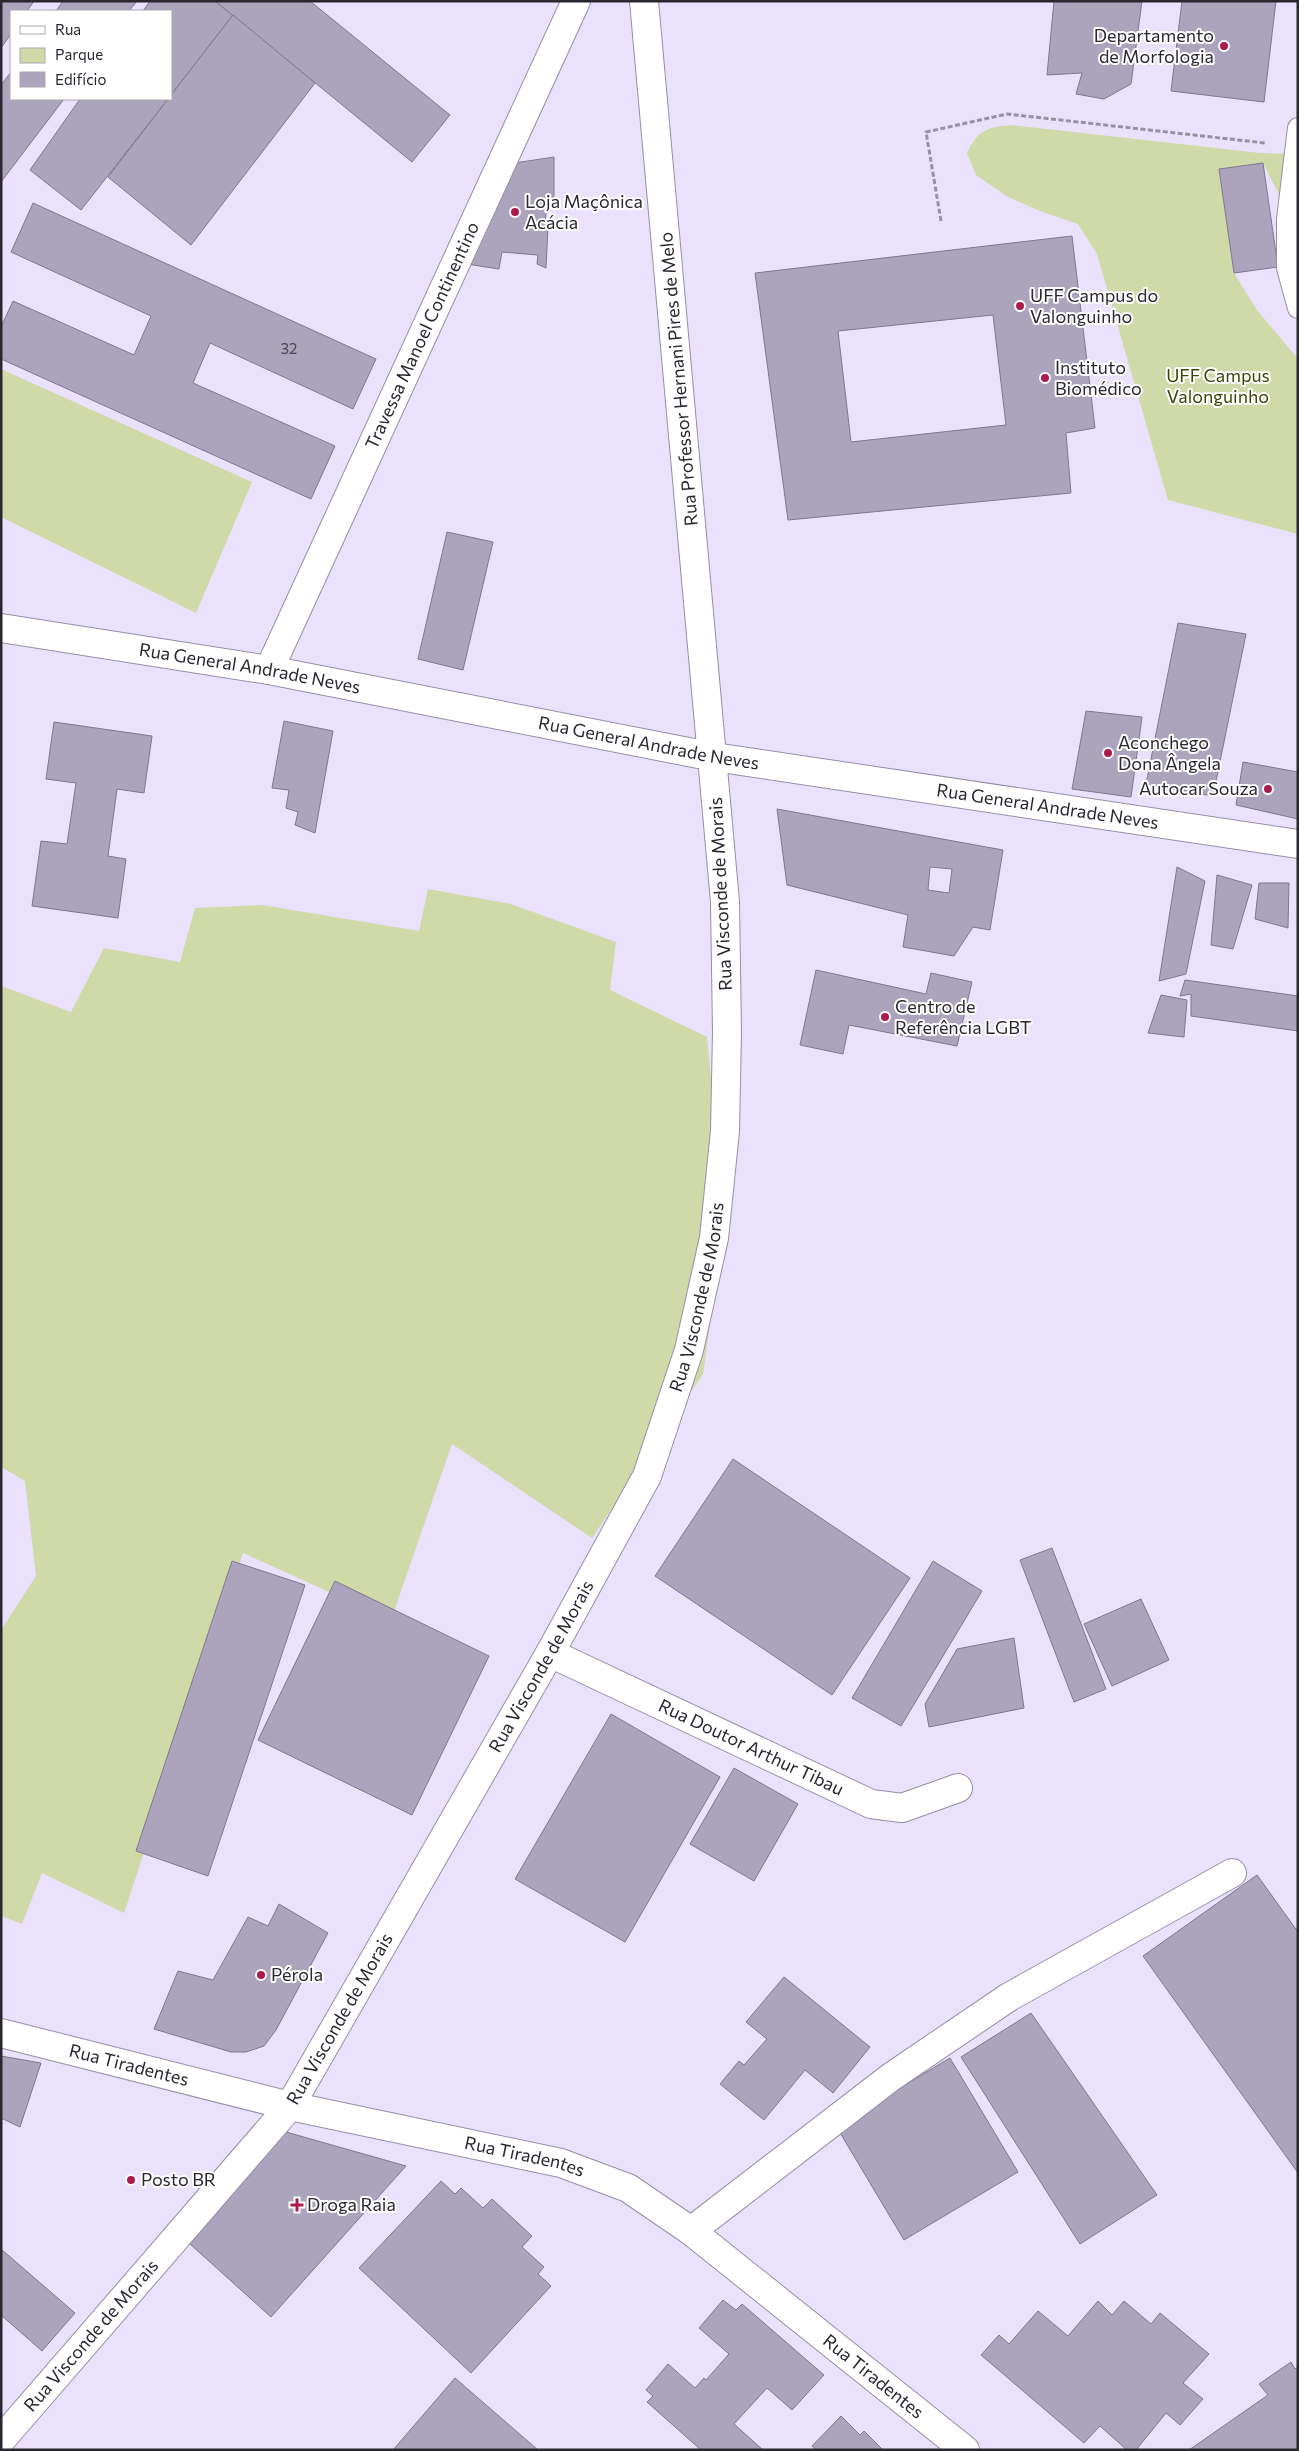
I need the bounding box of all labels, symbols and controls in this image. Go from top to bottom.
legend [10,10,172,100]
text: Rua [55,20,81,38]
place label: Departamento de Morfologia [1094,24,1214,67]
marker: Departamento de Morfologia [1218,40,1230,52]
text: Parque [55,45,103,63]
text: Edifício [55,70,106,88]
place label: Loja Maçônica Acácia [525,190,643,233]
marker: Loja Maçônica Acácia [509,206,521,218]
street label: Travessa Manoel Continentino [360,218,483,452]
street label: Rua Professor Hernani Pires de Melo [654,231,702,527]
place label: UFF Campus do Valonguinho [1030,284,1158,327]
marker: UFF Campus do Valonguinho [1014,300,1026,312]
house number: 32 [281,339,297,357]
place label: Instituto Biomédico [1055,356,1142,399]
park label: UFF Campus Valonguinho [1166,364,1270,407]
marker: Instituto Biomédico [1039,372,1051,384]
street label: Rua General Andrade Neves [138,638,362,698]
street label: Rua General Andrade Neves [537,711,761,774]
place label: Aconchego Dona Ângela [1118,731,1221,774]
marker: Aconchego Dona Ângela [1102,747,1114,759]
place label: Autocar Souza [1139,777,1258,799]
street label: Rua General Andrade Neves [935,778,1160,833]
marker: Autocar Souza [1262,783,1274,795]
street label: Rua Visconde de Morais [704,797,736,991]
place label: Centro de Referência LGBT [895,995,1031,1038]
marker: Centro de Referência LGBT [879,1011,891,1023]
street label: Rua Visconde de Morais [664,1201,728,1395]
street label: Rua Visconde de Morais [483,1576,598,1756]
street label: Rua Doutor Arthur Tibau [655,1694,847,1800]
street label: Rua Visconde de Morais [281,1929,397,2108]
place label: Pérola [271,1963,323,1985]
marker: Pérola [255,1969,267,1981]
street label: Rua Tiradentes [67,2039,191,2090]
street label: Rua Tiradentes [463,2131,588,2181]
place label: Posto BR [141,2168,216,2190]
marker: Posto BR [125,2174,137,2186]
place label: Droga Raia [307,2193,396,2215]
marker: Droga Raia [291,2199,303,2211]
street label: Rua Visconde de Morais [19,2254,162,2416]
street label: Rua Tiradentes [819,2329,929,2423]

